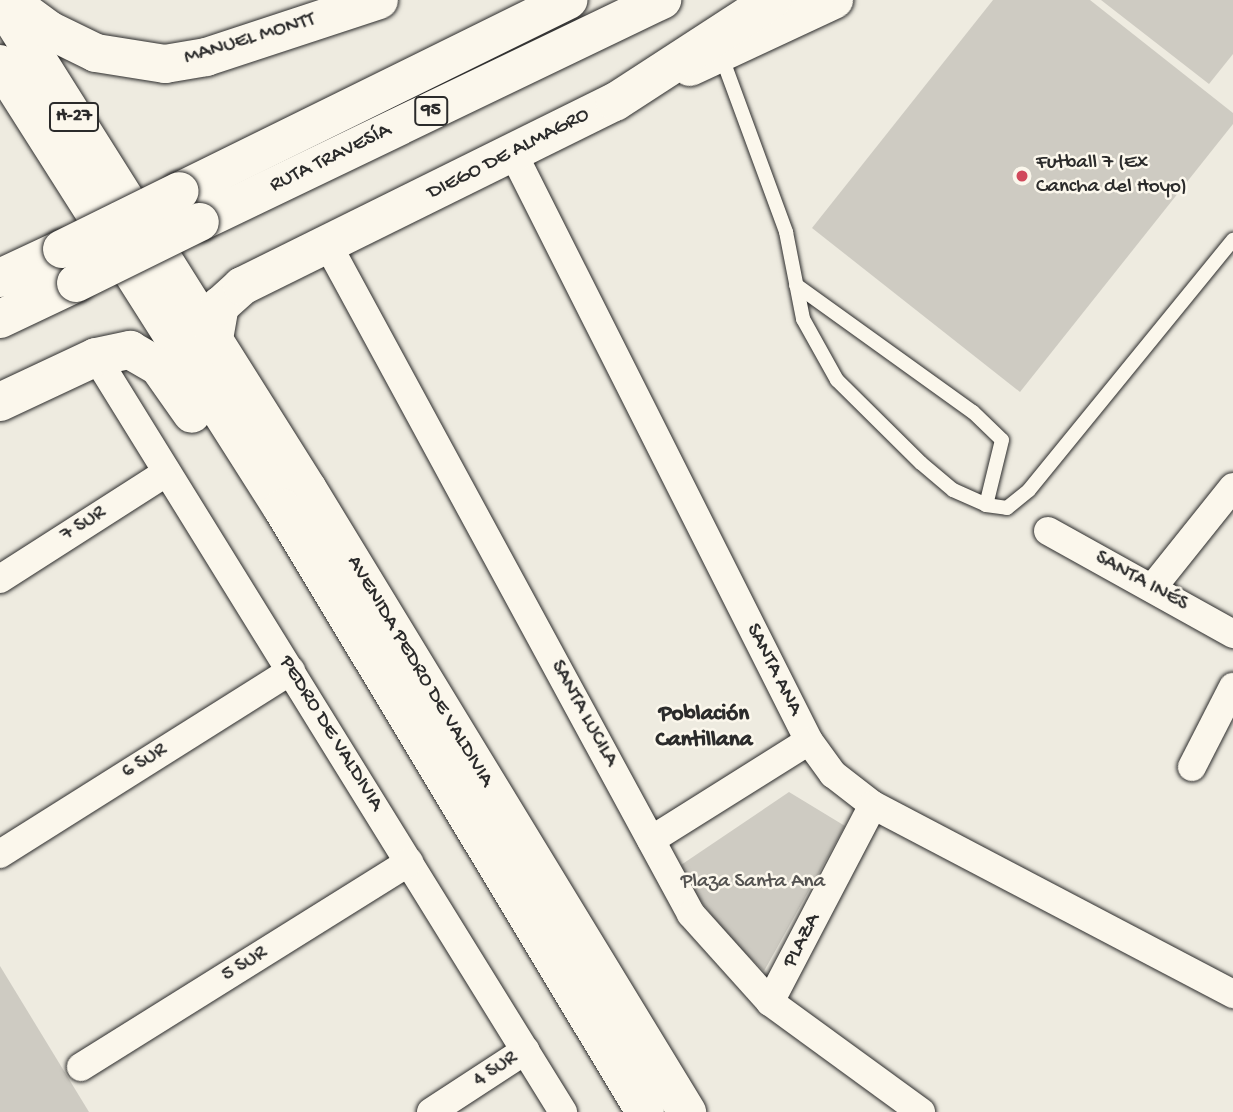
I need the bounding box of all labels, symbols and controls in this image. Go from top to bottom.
street label: MANUEL MONTT [181,8,319,72]
road number: 95 [414,96,448,127]
road number: H-27 [48,102,100,132]
street label: DIEGO DE ALMAGRO [424,103,594,207]
street label: RUTA TRAVESÍA [266,119,396,199]
place label: Futball 7 (Ex Cancha del Hoyo) [1036,151,1187,201]
marker: Futball 7 (Ex Cancha del Hoyo) [1014,168,1030,184]
street label: 7 SUR [57,501,111,549]
street label: SANTA INÉS [1090,546,1192,618]
street label: AVENIDA PEDRO DE VALDIVIA [340,552,498,792]
street label: SANTA ANA [739,620,807,720]
street label: PEDRO DE VALDIVIA [272,652,388,816]
street label: SANTA LUCILA [543,656,623,772]
district label: Población Cantillana [655,701,753,755]
street label: 6 SUR [118,738,172,786]
park label: Plaza Santa Ana [681,870,825,896]
street label: PLAZA [779,910,827,972]
street label: 5 SUR [218,941,272,989]
street label: 4 SUR [469,1046,523,1094]

